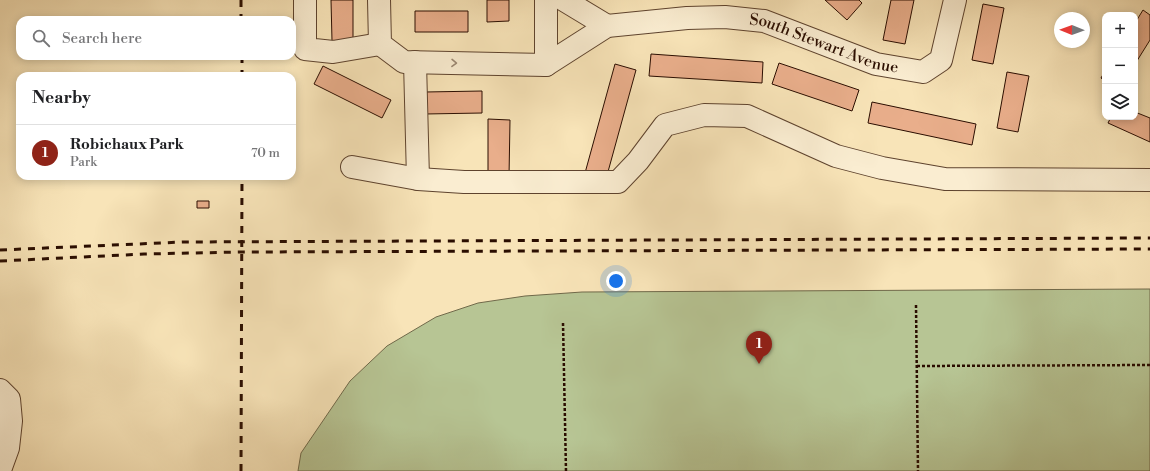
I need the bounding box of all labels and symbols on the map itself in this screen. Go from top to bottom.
street label: South Stewart Avenue [748,10,900,78]
north arrow [1054,12,1090,48]
one-way arrow [451,59,457,67]
your location [606,271,626,291]
pin: 1 [746,331,772,364]

